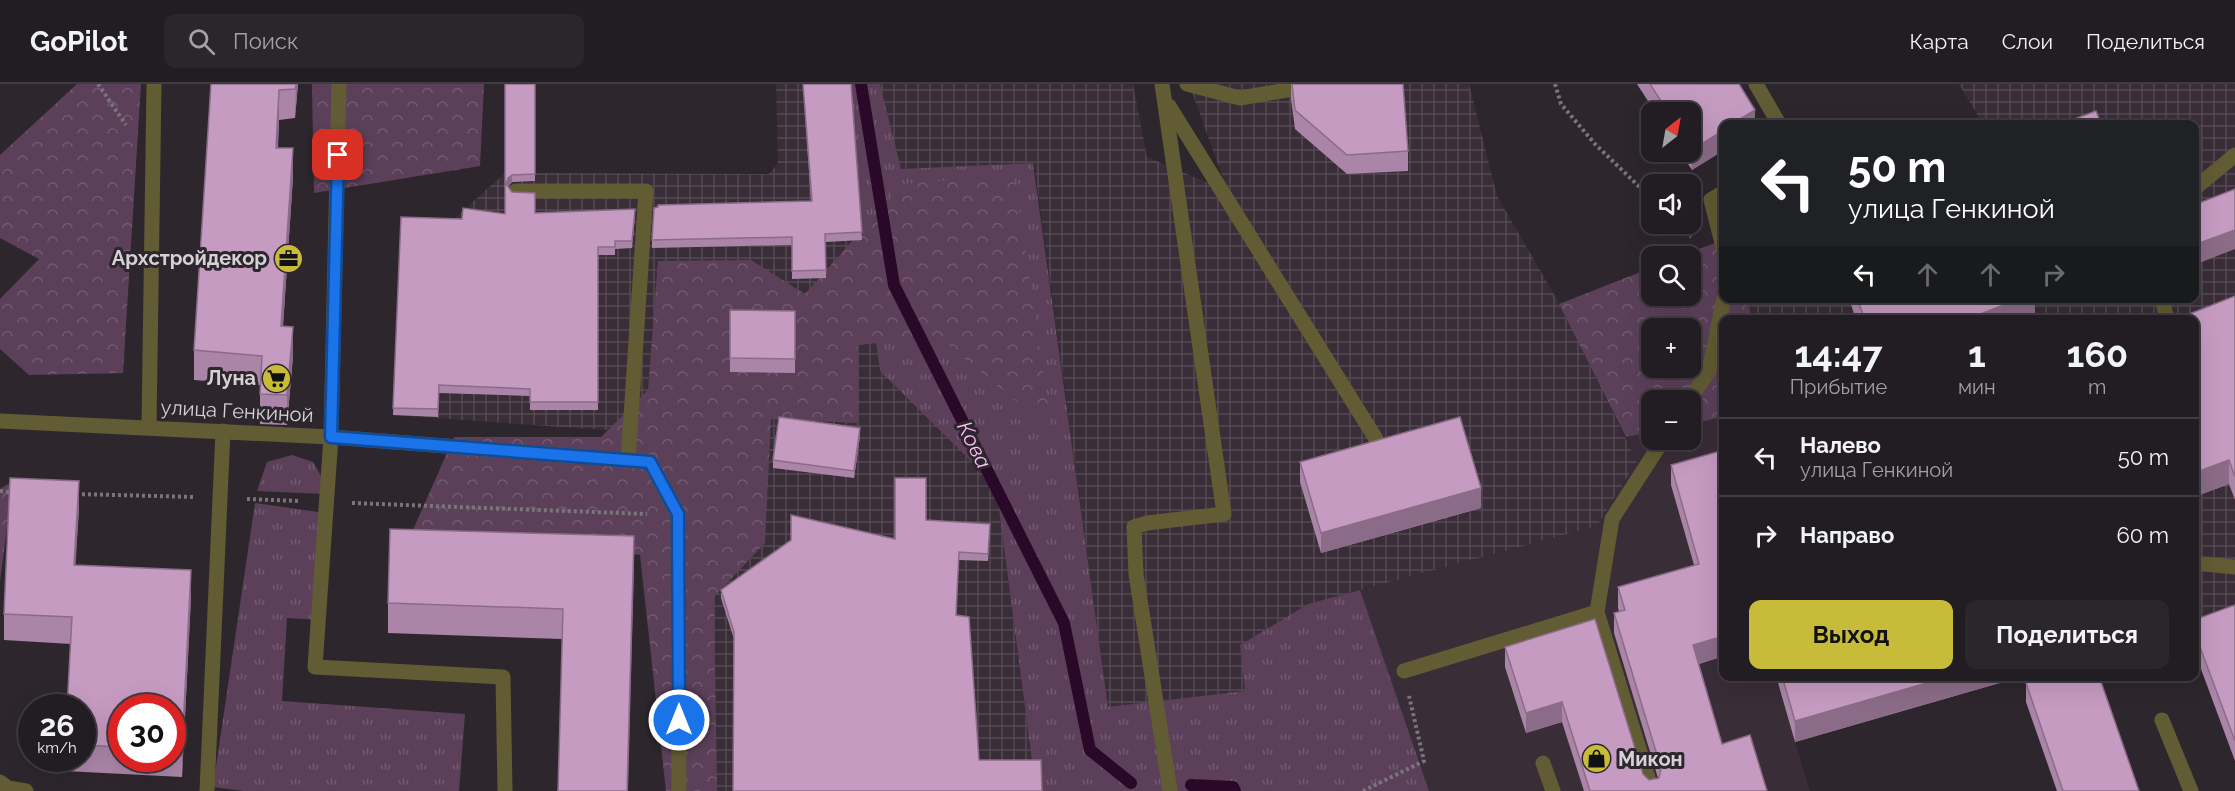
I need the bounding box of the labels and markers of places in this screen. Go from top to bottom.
pin [312,129,363,180]
office icon: Архстройдекор [272,242,304,274]
place label: Архстройдекор [112,246,267,270]
supermarket icon: Луна [261,362,293,394]
place label: Луна [207,366,256,390]
shop icon: Микон [1581,743,1613,775]
place label: Микон [1618,747,1683,771]

